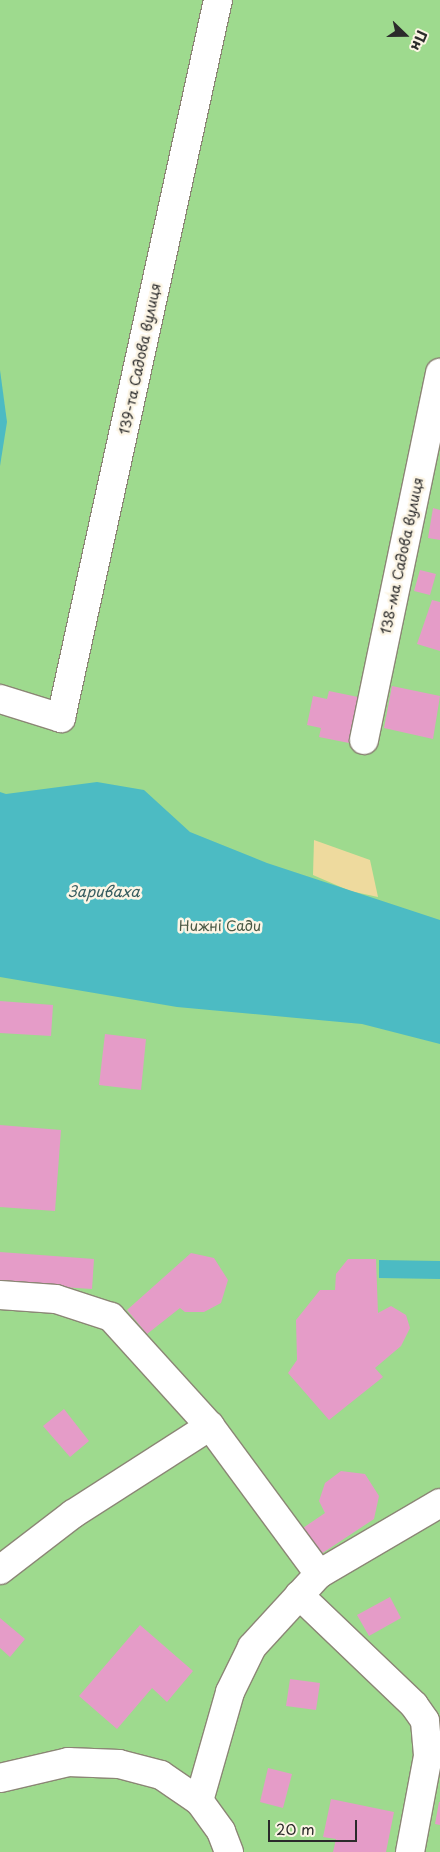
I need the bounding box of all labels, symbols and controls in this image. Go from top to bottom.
north arrow [380,10,430,60]
text: Пн [406,27,433,54]
street label: 139-та Садова вулиця [116,282,164,436]
street label: 138-ма Садова вулиця [377,476,427,636]
water label: Зариваха [68,882,140,900]
park label: Нижні Сади [178,918,262,934]
scale bar [270,1810,359,1842]
text: 20 m [276,1817,315,1840]

